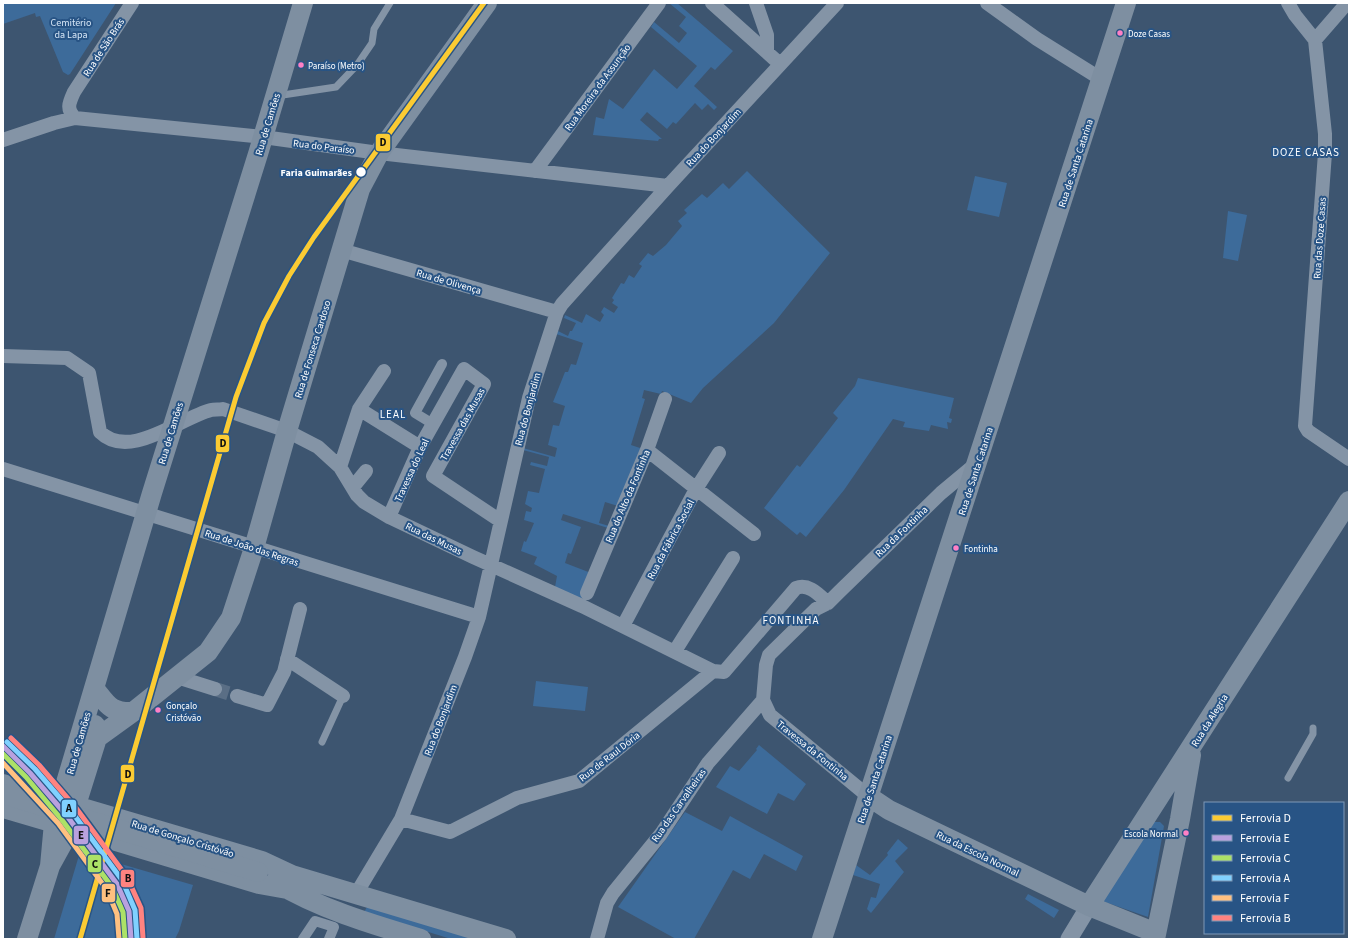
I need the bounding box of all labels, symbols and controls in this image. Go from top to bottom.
park label: Cemitério da Lapa [51,16,91,42]
street label: Rua de São Brás [80,16,128,79]
marker: Doze Casas [1115,28,1125,38]
place label: Doze Casas [1128,28,1170,41]
street label: Rua Moreira da Assunção [561,41,634,134]
marker: Paraíso (Metro) [296,60,306,70]
place label: Paraíso (Metro) [308,60,365,73]
street label: Rua de Camões [252,92,284,157]
street label: Rua do Bonjardim [683,105,744,170]
street label: Rua de Santa Catarina [1055,117,1097,209]
line badge: D [375,133,391,152]
text: D [380,135,387,150]
street label: Rua do Paraíso [292,136,355,158]
district label: DOZE CASAS [1272,145,1340,160]
marker: Faria Guimarães [354,165,368,179]
place label: Faria Guimarães [281,166,353,180]
street label: Rua das Doze Casas [1310,197,1330,279]
street label: Rua de Olivença [415,266,483,298]
street label: Rua de Fonseca Cardoso [291,299,335,400]
street label: Rua do Bonjardim [511,371,544,447]
street label: Travessa das Musas [437,386,489,463]
street label: Rua de Camões [155,401,187,466]
district label: LEAL [380,407,406,422]
street label: Rua de Santa Catarina [955,425,997,517]
line badge: D [215,434,230,453]
text: D [220,436,227,451]
street label: Travessa do Leal [391,436,433,504]
street label: Rua do Alto da Fontinha [602,448,654,545]
street label: Rua da Fábrica Social [644,497,698,582]
street label: Rua da Fontinha [872,503,931,560]
street label: Rua das Musas [403,519,464,559]
street label: Rua de João das Regras [203,526,300,570]
marker: Fontinha [951,543,961,553]
place label: Fontinha [964,543,998,556]
district label: FONTINHA [763,613,819,628]
street label: Rua do Bonjardim [421,683,461,758]
street label: Rua da Alegria [1188,692,1232,750]
place label: Gonçalo Cristóvão [166,700,201,725]
marker: Gonçalo Cristóvão [153,705,163,715]
street label: Rua de Camões [63,710,95,776]
street label: Travessa da Fontinha [774,718,851,784]
street label: Rua de Raul Dória [576,729,643,785]
street label: Rua de Santa Catarina [854,733,896,825]
line badge: D [120,764,135,783]
street label: Rua das Carvalheiras [648,766,709,845]
text: D [125,767,132,782]
line badge: A [61,799,77,818]
text: A [65,801,73,816]
legend [1204,802,1344,934]
text: Ferrovia D [1240,810,1291,827]
street label: Rua de Gonçalo Cristóvão [130,817,236,861]
line badge: E [73,825,89,845]
text: E [78,828,84,843]
street label: Rua da Escola Normal [934,828,1022,880]
place label: Escola Normal [1124,828,1178,841]
marker: Escola Normal [1181,828,1191,838]
text: Ferrovia E [1240,830,1290,847]
text: Ferrovia C [1240,850,1290,867]
line badge: C [87,854,102,873]
text: C [92,857,99,872]
line badge: B [120,869,135,888]
text: Ferrovia A [1240,870,1290,887]
text: B [125,871,132,886]
line badge: F [101,883,116,903]
text: F [105,886,111,901]
text: Ferrovia F [1240,890,1289,907]
text: Ferrovia B [1240,910,1290,927]

